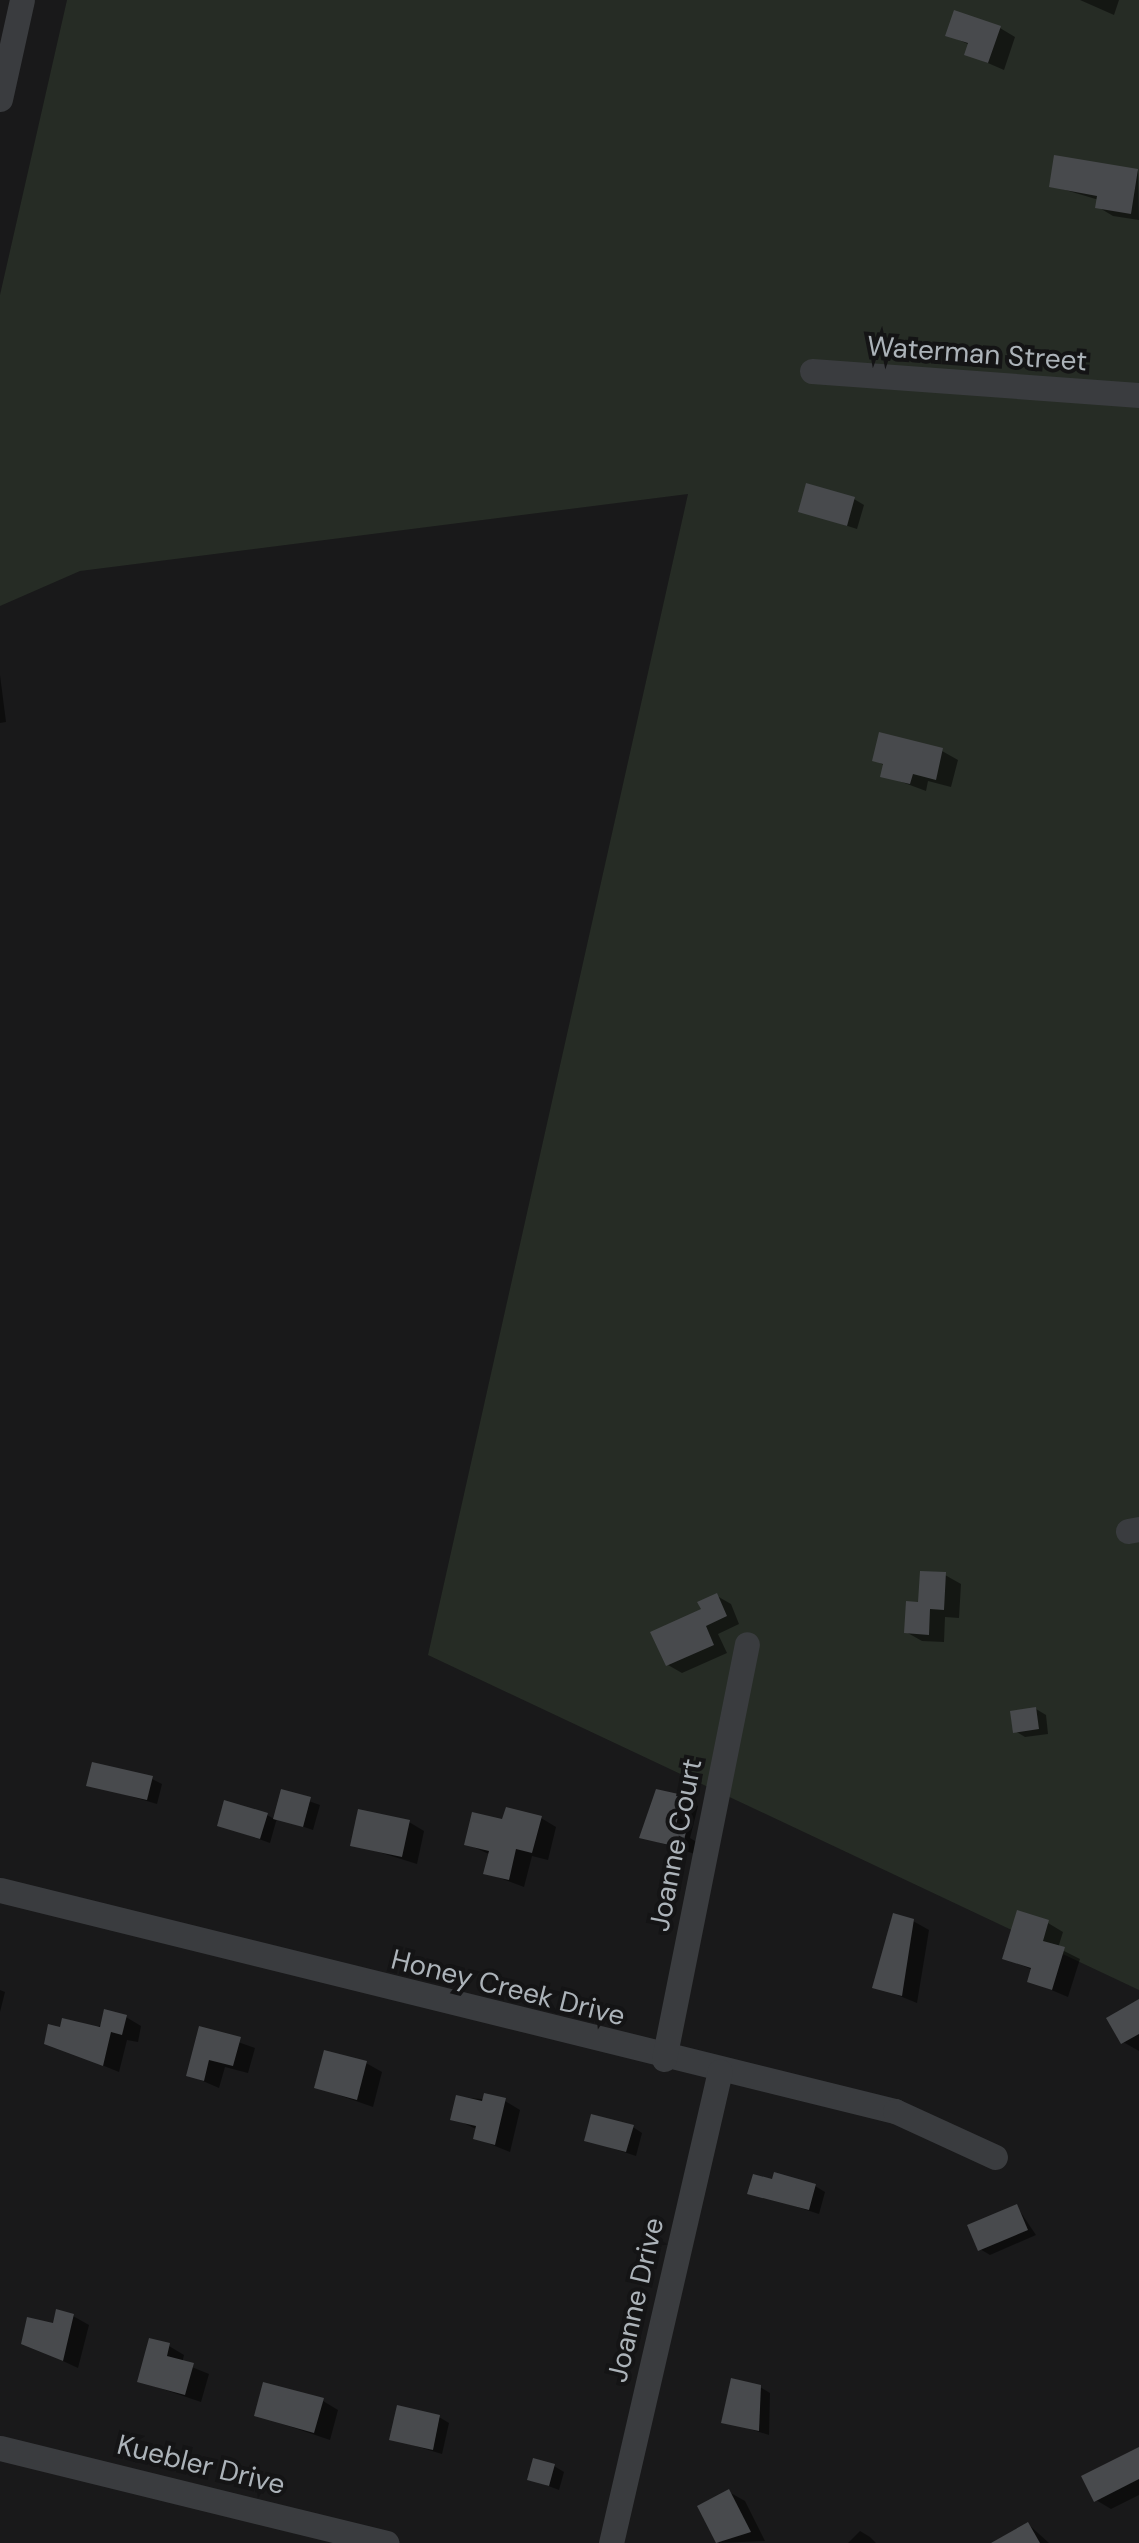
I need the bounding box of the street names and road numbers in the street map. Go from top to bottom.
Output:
street label: Waterman Street [866,330,1088,378]
street label: Joanne Court [643,1756,709,1934]
street label: Honey Creek Drive [388,1943,628,2033]
street label: Joanne Drive [601,2215,671,2385]
street label: Kuebler Drive [114,2428,288,2502]

